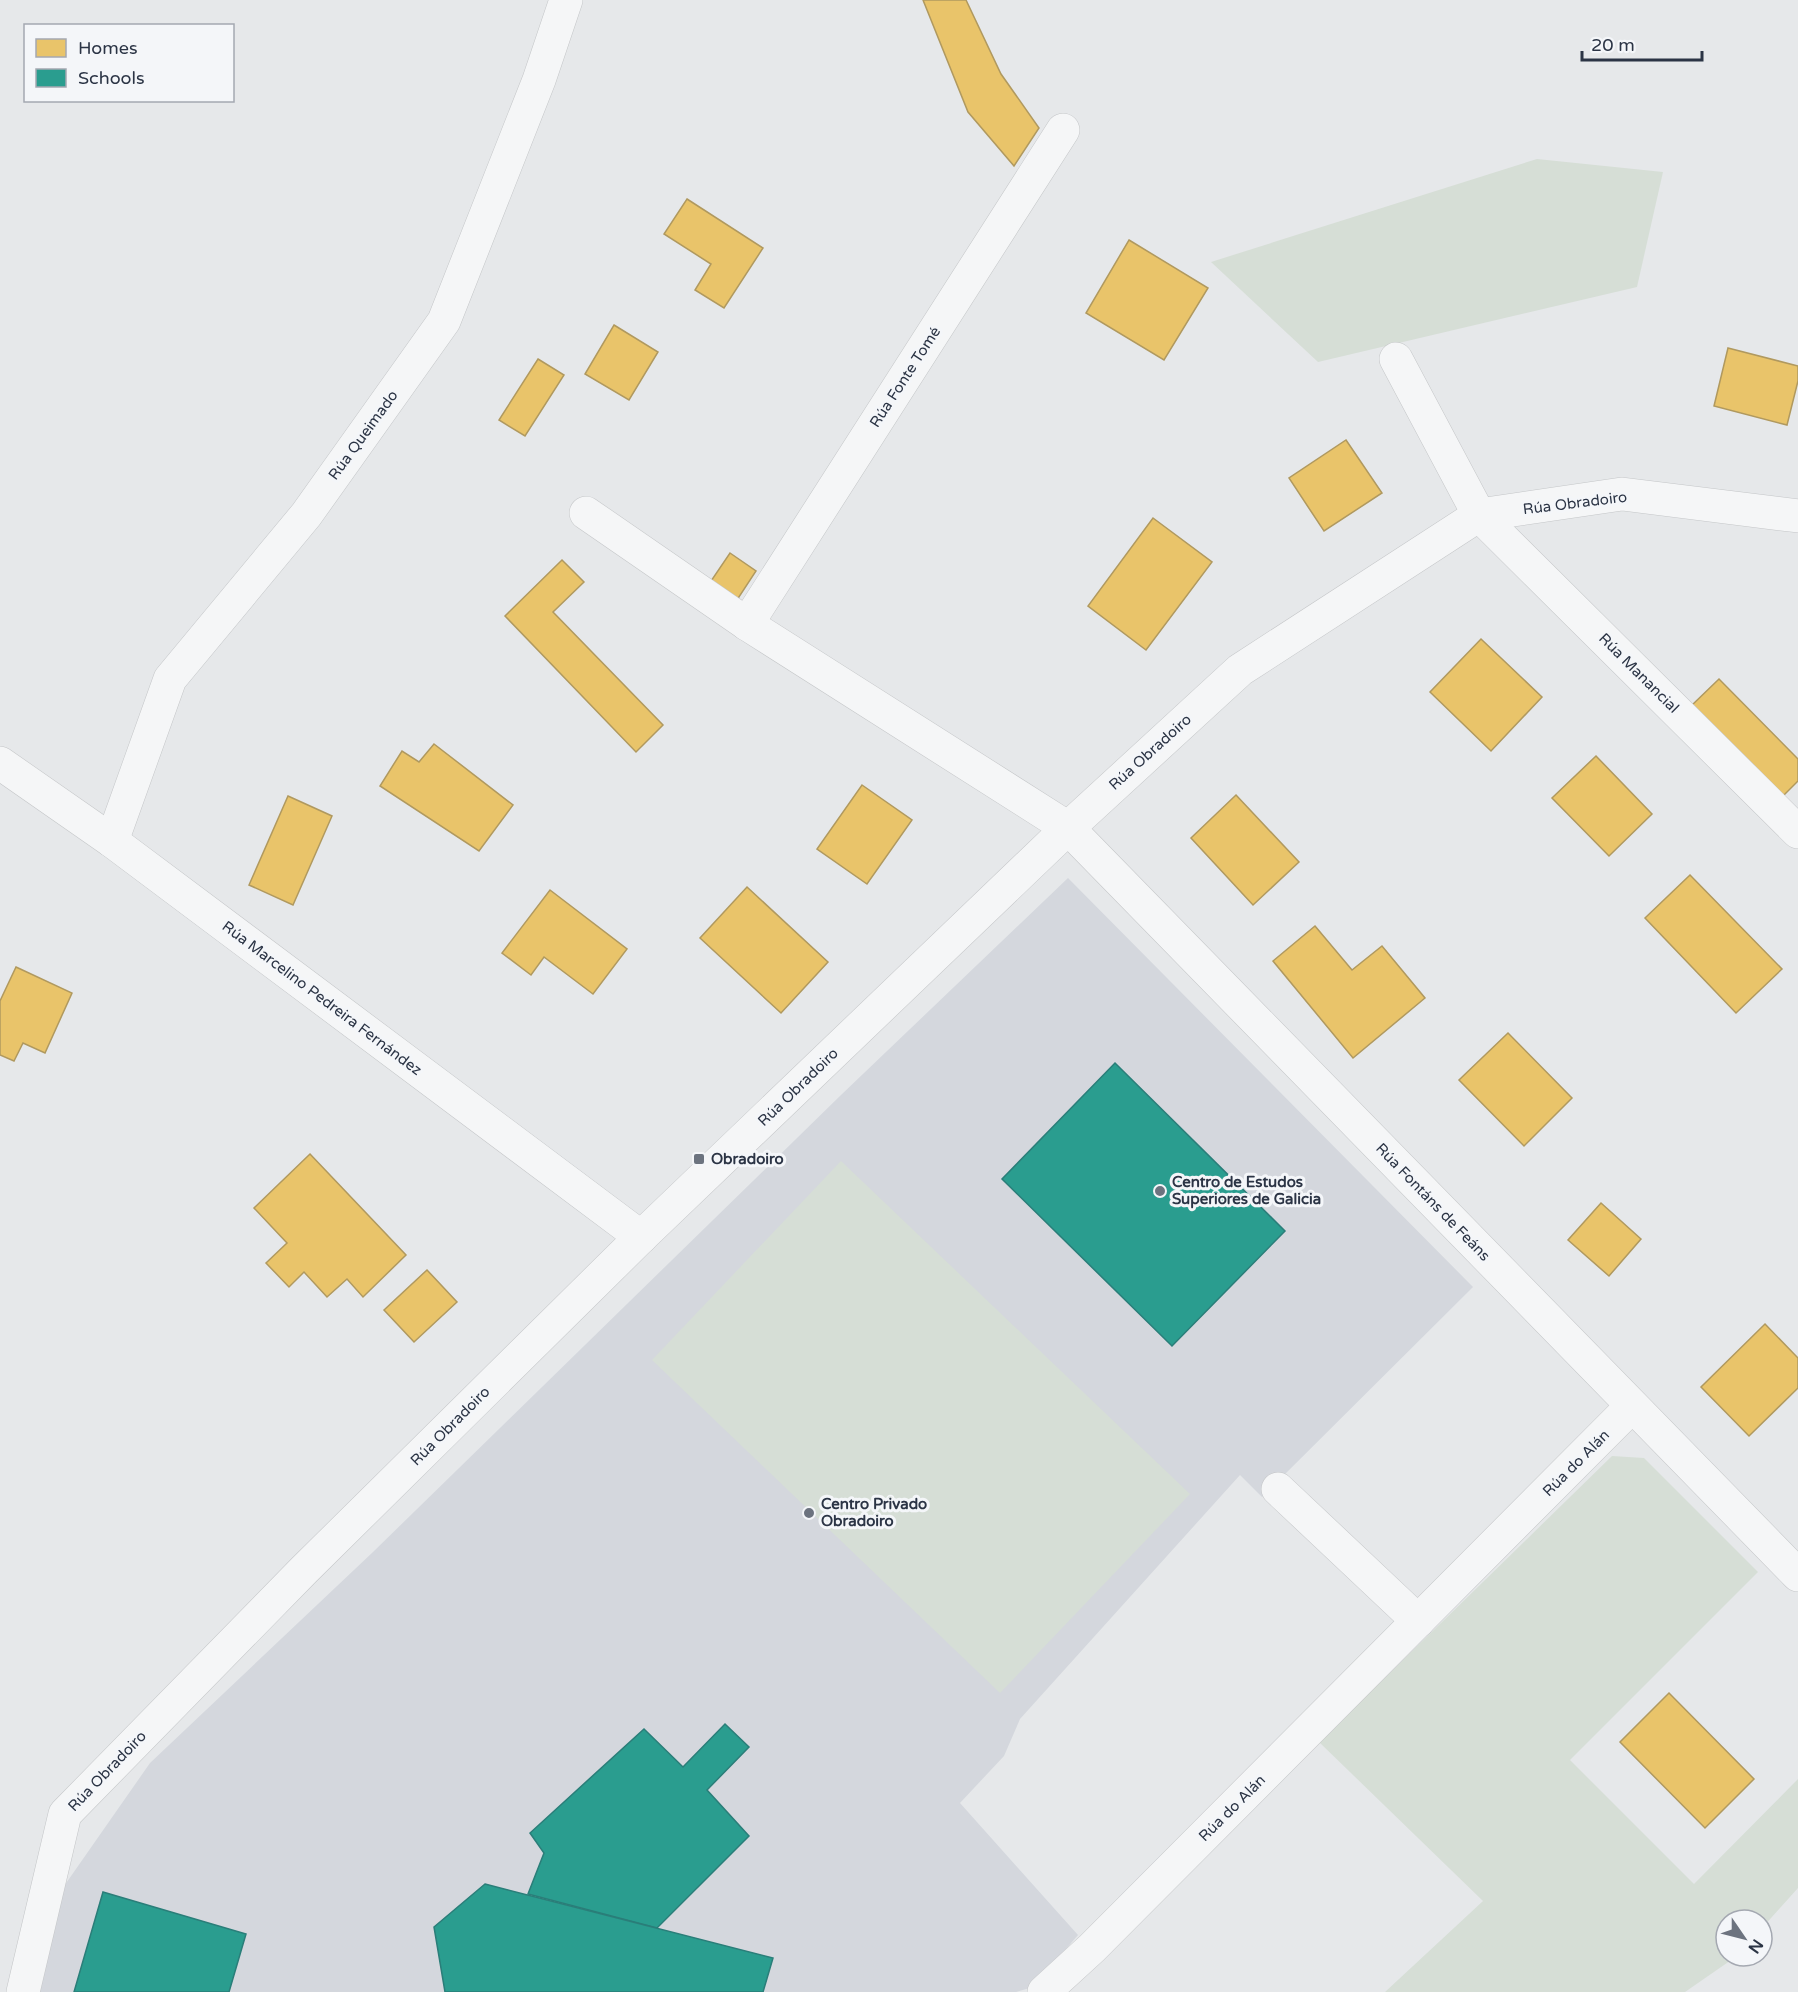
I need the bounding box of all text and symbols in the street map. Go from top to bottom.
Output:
legend [24,24,234,102]
scale bar [1582,24,1702,62]
text: 20 m [1591,34,1635,56]
text: Homes [78,37,138,59]
text: Schools [78,67,145,89]
street label: Rúa Fonte Tomé [866,323,944,431]
street label: Rúa Queimado [324,387,402,483]
street label: Rúa Obradoiro [1522,488,1628,518]
street label: Rúa Manancial [1595,629,1683,717]
street label: Rúa Obradoiro [1105,710,1195,794]
street label: Rúa Marcelino Pedreira Fernández [219,917,425,1079]
street label: Rúa Obradoiro [754,1044,842,1130]
street label: Rúa Fontáns de Feáns [1372,1139,1494,1265]
place label: Obradoiro [711,1150,784,1168]
marker: Obradoiro [692,1152,706,1166]
place label: Centro de Estudos Superiores de Galicia [1172,1173,1321,1209]
marker: Centro de Estudos Superiores de Galicia [1153,1184,1167,1198]
street label: Rúa Obradoiro [407,1383,493,1469]
street label: Rúa do Alán [1539,1426,1613,1500]
place label: Centro Privado Obradoiro [821,1495,927,1530]
marker: Centro Privado Obradoiro [802,1506,816,1520]
street label: Rúa Obradoiro [64,1727,150,1815]
street label: Rúa do Alán [1195,1771,1269,1845]
north arrow [1714,1908,1774,1968]
text: N [1744,1935,1767,1957]

